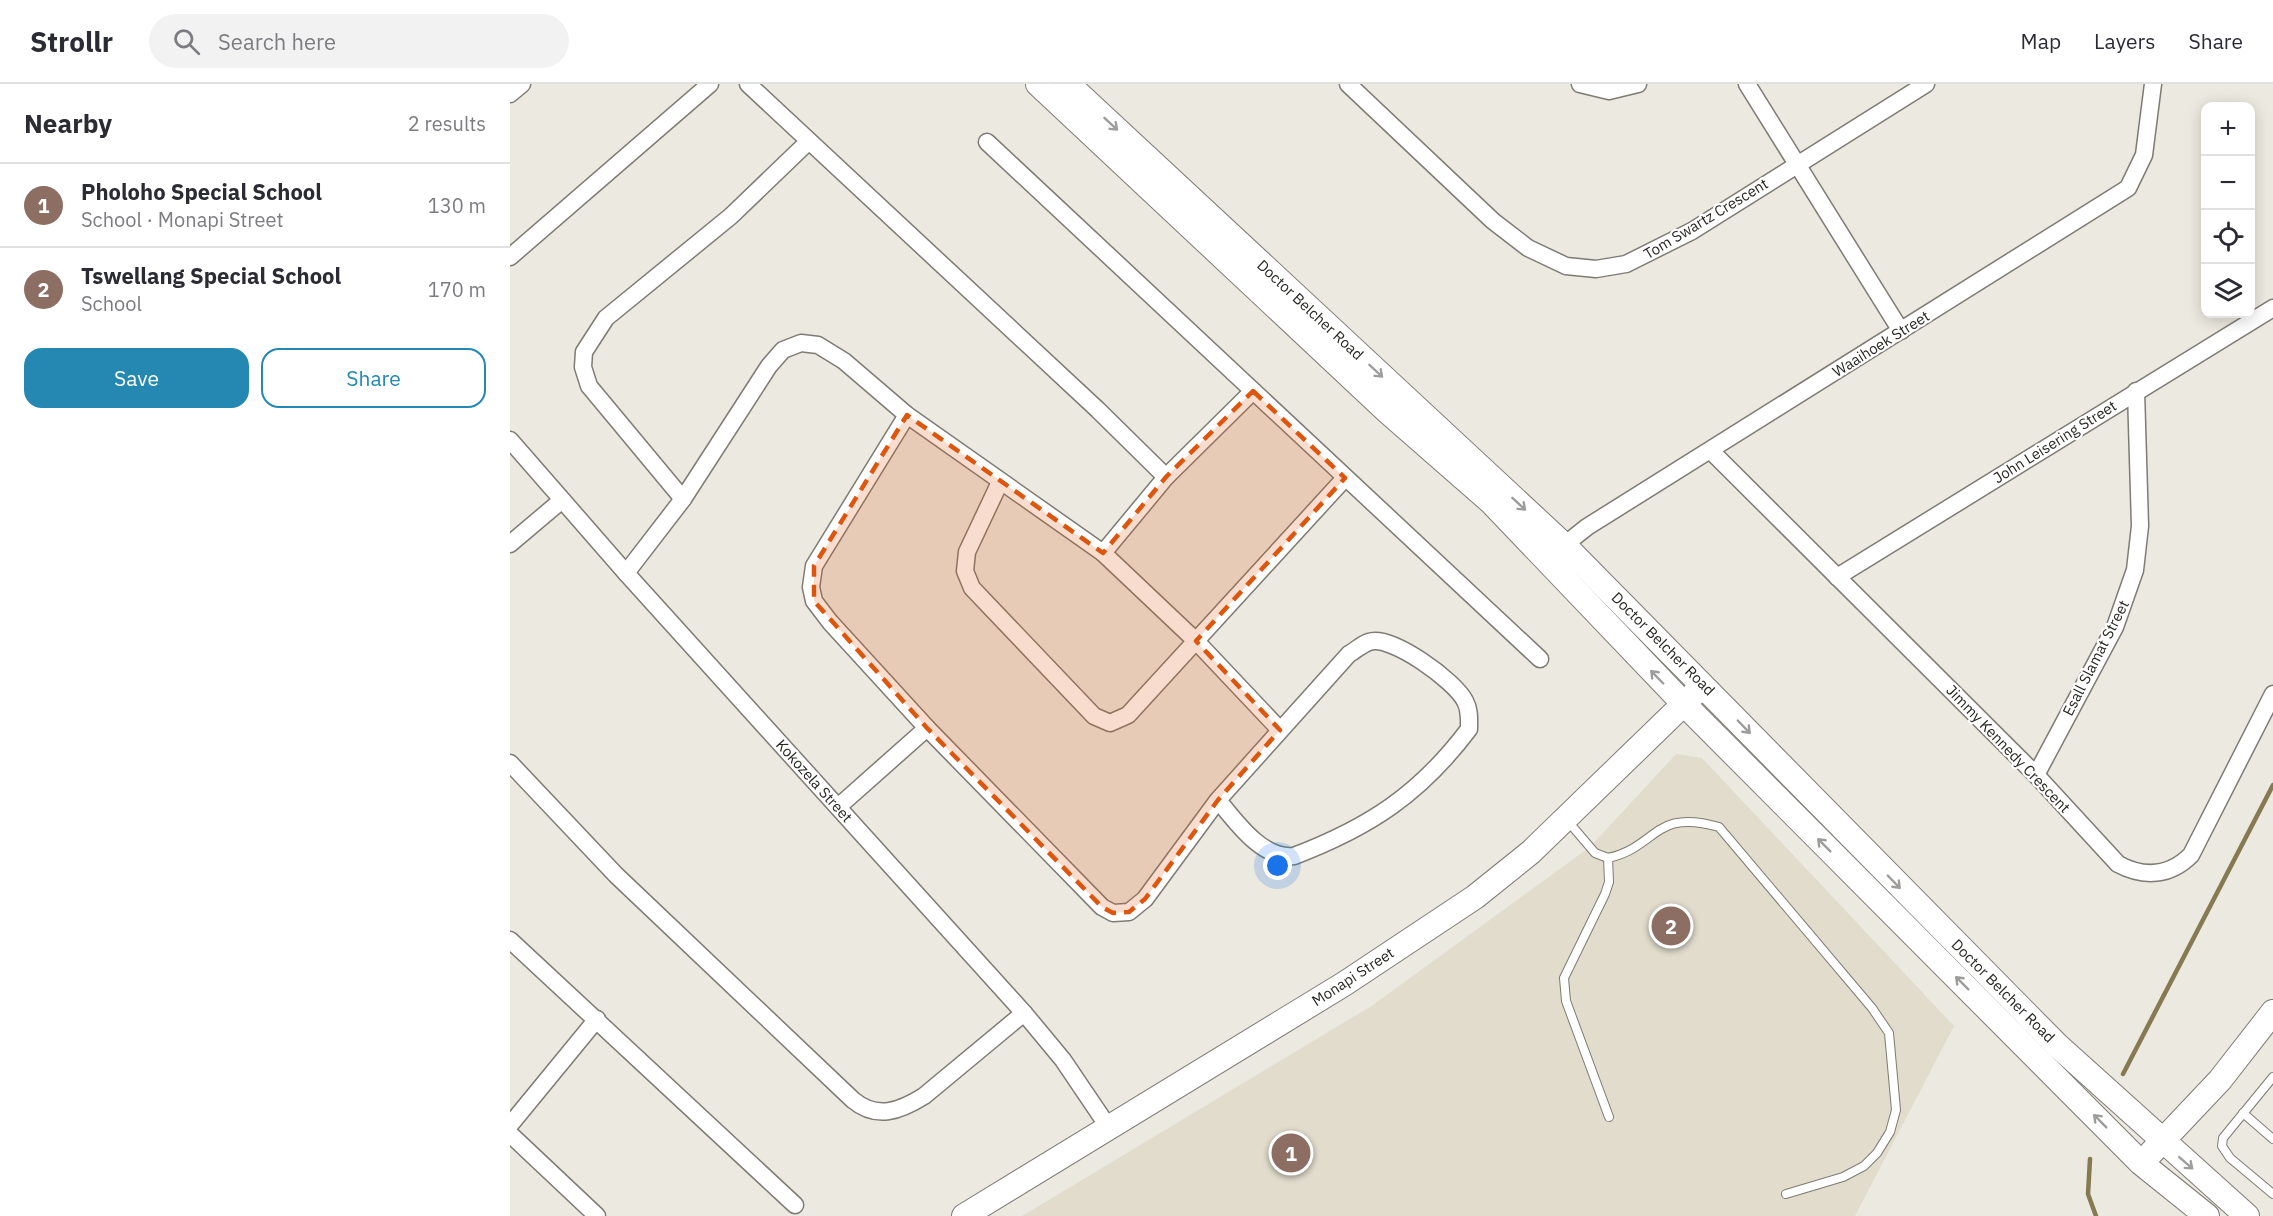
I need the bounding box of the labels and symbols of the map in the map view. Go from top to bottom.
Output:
one-way arrow [1103,117,1118,131]
street label: Tom Swartz Crescent [1640,174,1771,263]
street label: Doctor Belcher Road [1253,255,1368,364]
street label: Waaihoek Street [1829,306,1933,381]
one-way arrow [1369,364,1384,379]
street label: John Leisering Street [1990,396,2120,487]
one-way arrow [1512,497,1527,511]
street label: Doctor Belcher Road [1608,588,1719,699]
street label: Esall Slamat Street [2058,597,2133,719]
one-way arrow [1650,669,1665,684]
street label: Jimmy Kennedy Crescent [1942,681,2074,817]
one-way arrow [1737,719,1751,734]
street label: Kokozela Street [772,735,857,826]
one-way arrow [1817,838,1832,853]
your location [1263,851,1292,880]
one-way arrow [1887,874,1902,889]
pin: 2 [1652,904,1690,948]
street label: Doctor Belcher Road [1948,935,2059,1046]
street label: Monapi Street [1308,943,1397,1010]
one-way arrow [1954,976,1969,991]
one-way arrow [2092,1114,2107,1129]
pin: 1 [1272,1130,1310,1176]
one-way arrow [2178,1156,2194,1169]

